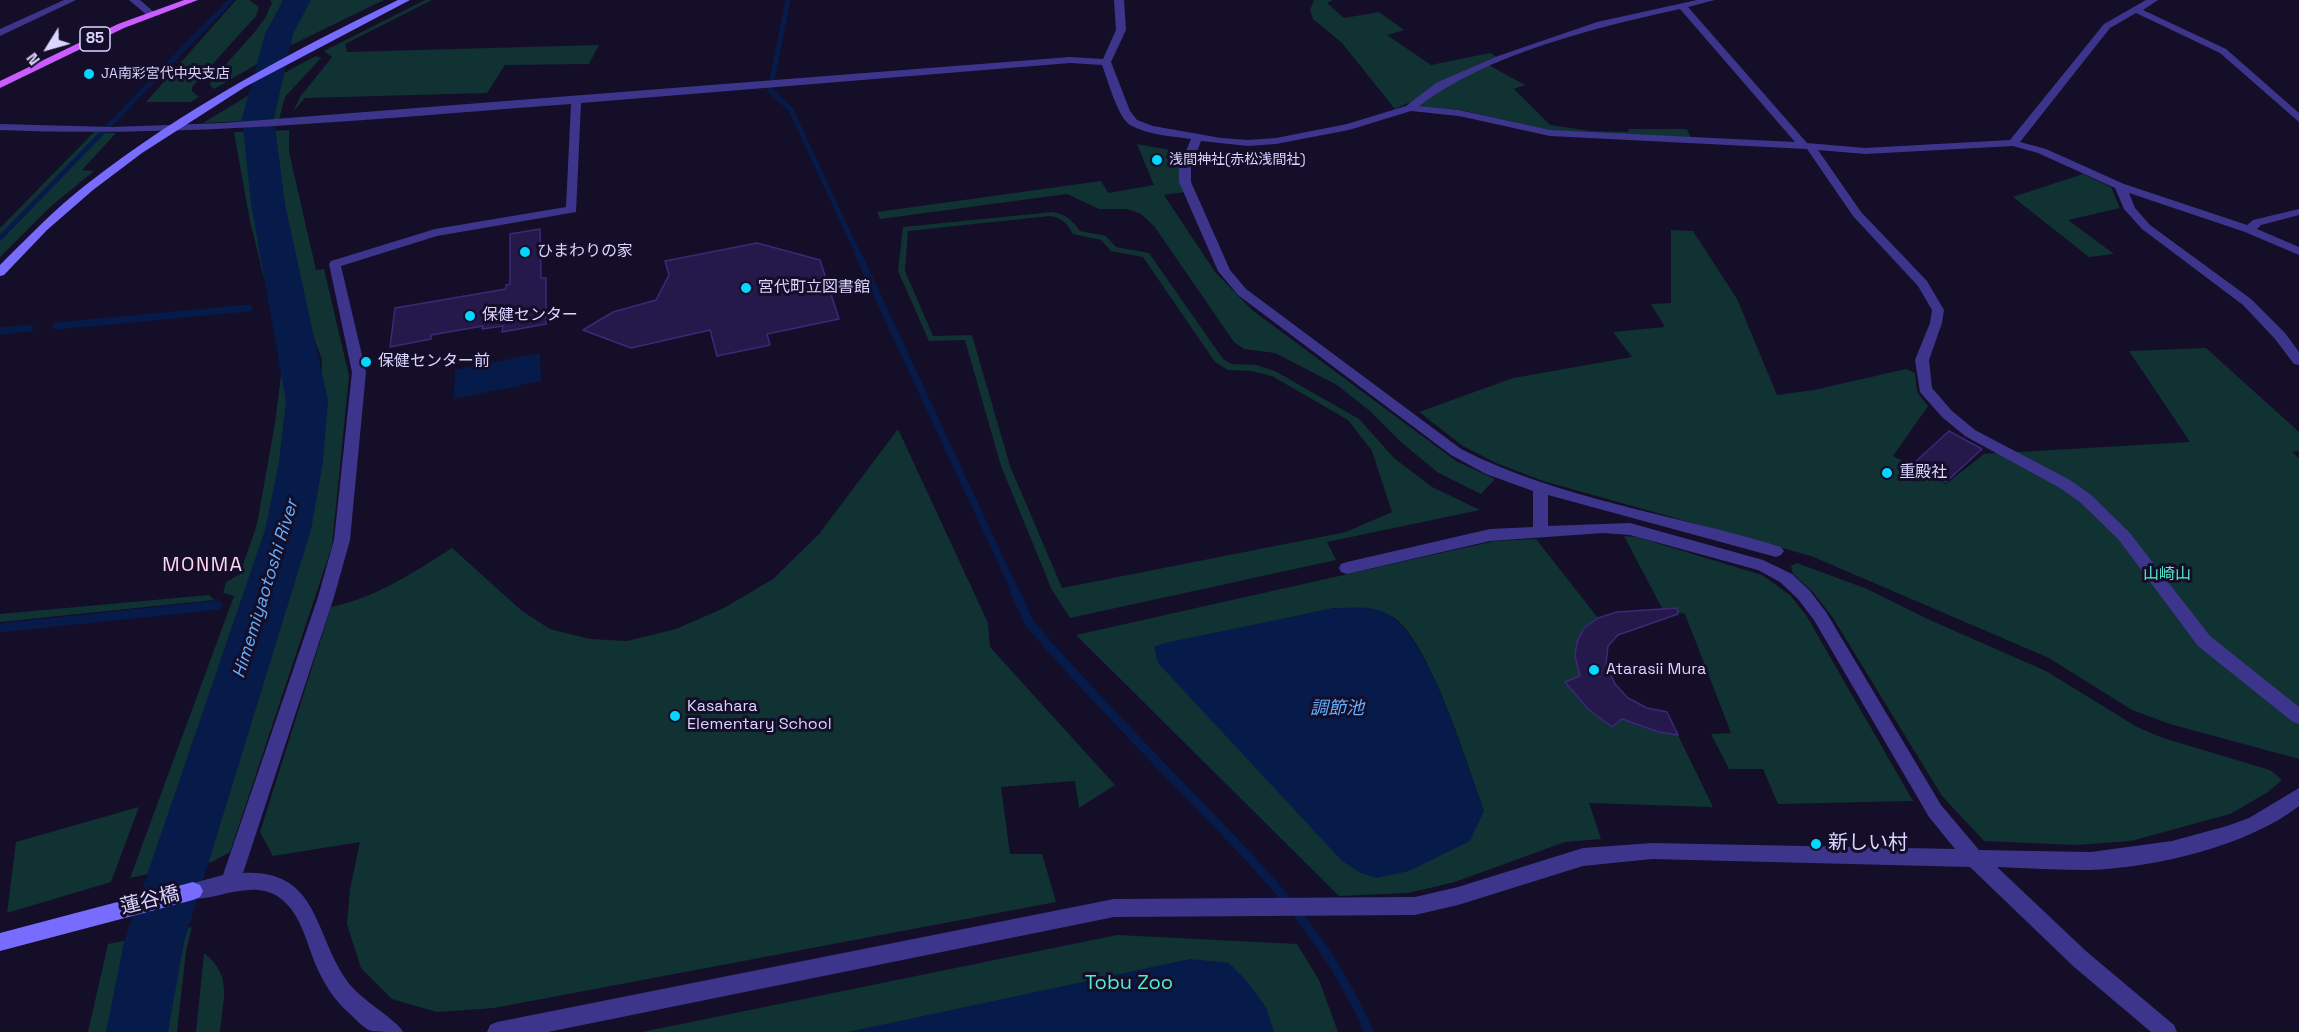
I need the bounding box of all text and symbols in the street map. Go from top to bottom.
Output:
north arrow [18,18,78,78]
road number: 85 [80,27,110,51]
text: N [22,49,45,70]
place label: JA南彩宮代中央支店 [101,66,230,82]
marker: JA南彩宮代中央支店 [82,67,96,81]
place label: 浅間神社(赤松浅間社) [1169,152,1306,168]
marker: 浅間神社(赤松浅間社) [1150,153,1164,167]
place label: ひまわりの家 [537,242,633,262]
marker: ひまわりの家 [518,245,532,259]
place label: 宮代町立図書館 [758,278,870,298]
marker: 宮代町立図書館 [739,281,753,295]
place label: 保健センター [482,306,578,326]
marker: 保健センター [463,309,477,323]
place label: 保健センター前 [378,352,490,372]
marker: 保健センター前 [359,355,373,369]
place label: 重殿社 [1899,463,1947,483]
marker: 重殿社 [1880,466,1894,480]
water label: Himemiyaotoshi River [229,497,303,681]
district label: MONMA [162,554,244,578]
park label: 山崎山 [2143,565,2191,585]
place label: Atarasii Mura [1606,660,1706,680]
marker: Atarasii Mura [1587,663,1601,677]
place label: Kasahara Elementary School [687,697,832,735]
water label: 調節池 [1310,698,1364,720]
marker: Kasahara Elementary School [668,709,682,723]
place label: 新しい村 [1828,832,1908,856]
marker: 新しい村 [1809,837,1823,851]
street label: 蓮谷橋 [118,882,182,920]
park label: Tobu Zoo [1085,972,1173,996]

